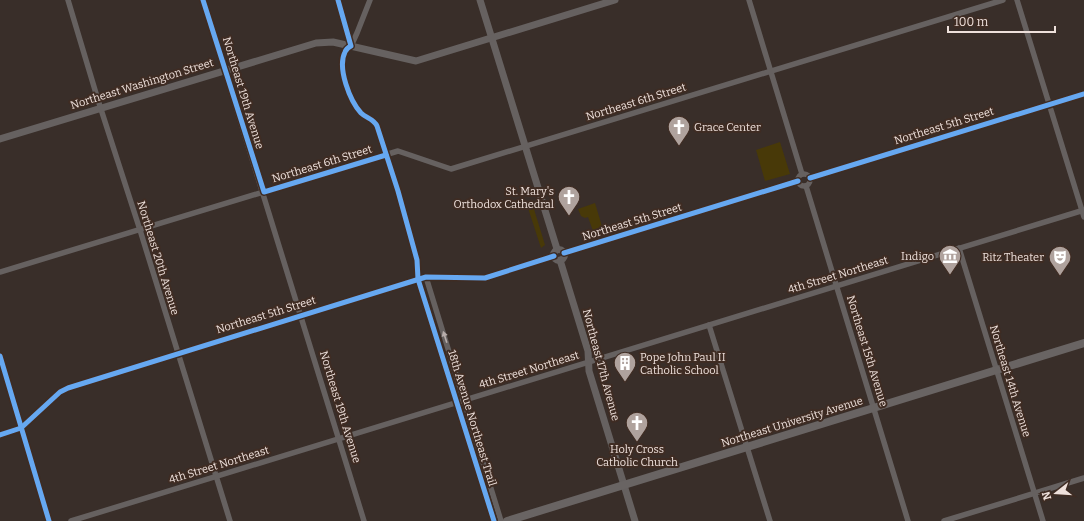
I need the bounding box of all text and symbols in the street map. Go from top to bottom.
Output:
scale bar [948,8,1055,34]
text: 100 m [954,15,989,29]
street label: Northeast 19th Avenue [220,35,266,151]
street label: Northeast Washington Street [69,56,215,112]
street label: Northeast 6th Street [584,81,688,123]
street label: Northeast 5th Street [892,105,996,147]
church icon: Grace Center [666,114,692,147]
place label: Grace Center [694,121,761,134]
street label: Northeast 6th Street [270,143,374,185]
church icon: St. Mary's Orthodox Cathedral [556,184,582,217]
place label: St. Mary's Orthodox Cathedral [453,185,554,211]
street label: Northeast 20th Avenue [134,199,182,317]
street label: Northeast 5th Street [580,201,684,243]
museum icon: Indigo [937,243,963,276]
theatre icon: Ritz Theater [1047,244,1073,277]
place label: Indigo [901,250,934,263]
place label: Ritz Theater [982,251,1044,264]
street label: 4th Street Northeast [786,254,890,296]
street label: Northeast 5th Street [214,294,318,336]
street label: Northeast 15th Avenue [844,294,890,408]
street label: Northeast 17th Avenue [580,308,622,422]
street label: Northeast 14th Avenue [987,323,1033,439]
one-way arrow [442,330,448,342]
street label: 18th Avenue Northeast Trail [445,348,499,488]
street label: Northeast 19th Avenue [317,349,363,465]
street label: 4th Street Northeast [477,349,581,391]
building icon: Pope John Paul II Catholic School [612,350,638,383]
place label: Pope John Paul II Catholic School [640,351,726,377]
street label: Northeast University Avenue [720,394,864,450]
church icon: Holy Cross Catholic Church [624,410,650,443]
place label: Holy Cross Catholic Church [596,443,678,469]
street label: 4th Street Northeast [167,444,271,486]
north arrow [1036,473,1076,513]
text: N [1039,489,1054,502]

